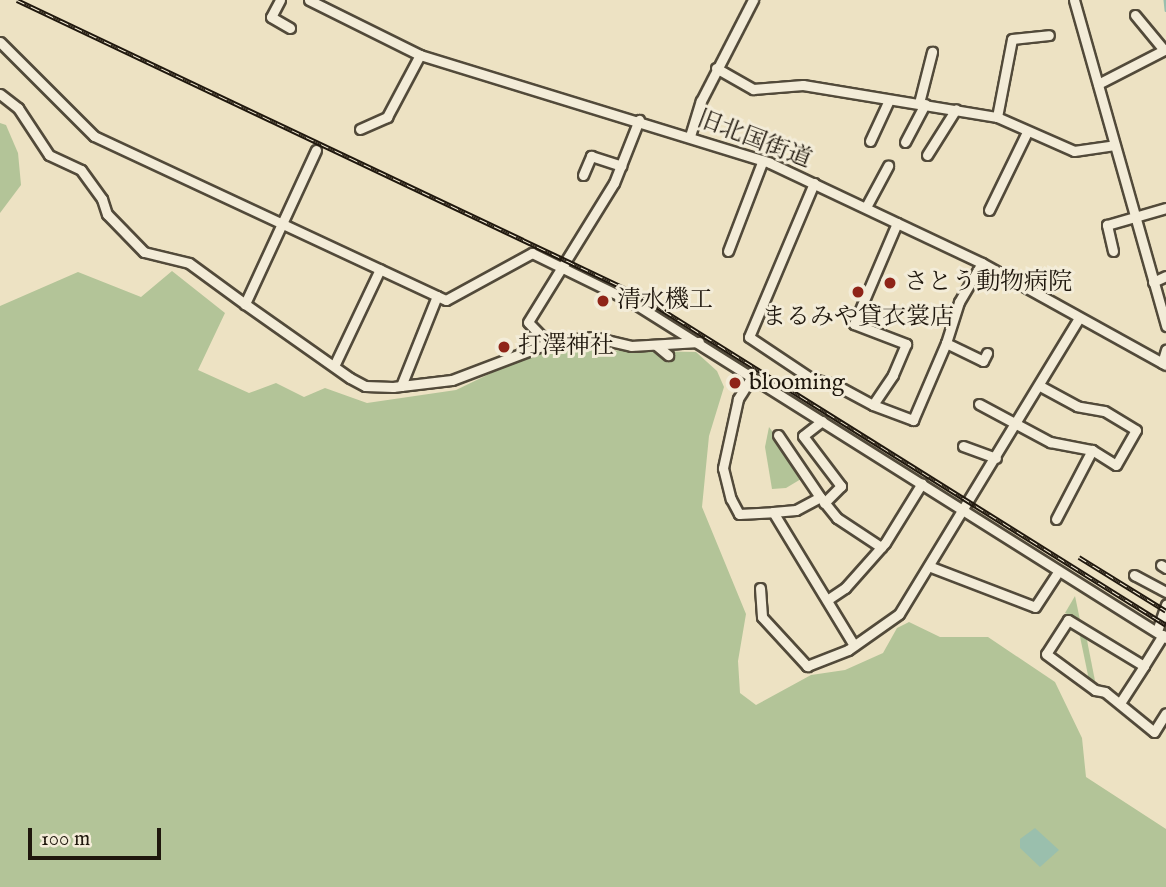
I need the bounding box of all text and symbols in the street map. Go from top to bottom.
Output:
street label: 旧北国街道 [693,105,815,175]
place label: さとう動物病院 [904,269,1072,297]
marker: さとう動物病院 [882,275,898,291]
marker: まるみや貸衣裳店 [850,284,866,300]
place label: 清水機工 [617,287,713,315]
marker: 清水機工 [595,293,611,309]
place label: まるみや貸衣裳店 [762,304,954,332]
place label: 打澤神社 [518,333,614,361]
marker: 打澤神社 [496,339,512,355]
place label: blooming [749,369,845,397]
marker: blooming [727,375,743,391]
scale bar [32,814,164,858]
text: 100 m [41,826,90,853]

